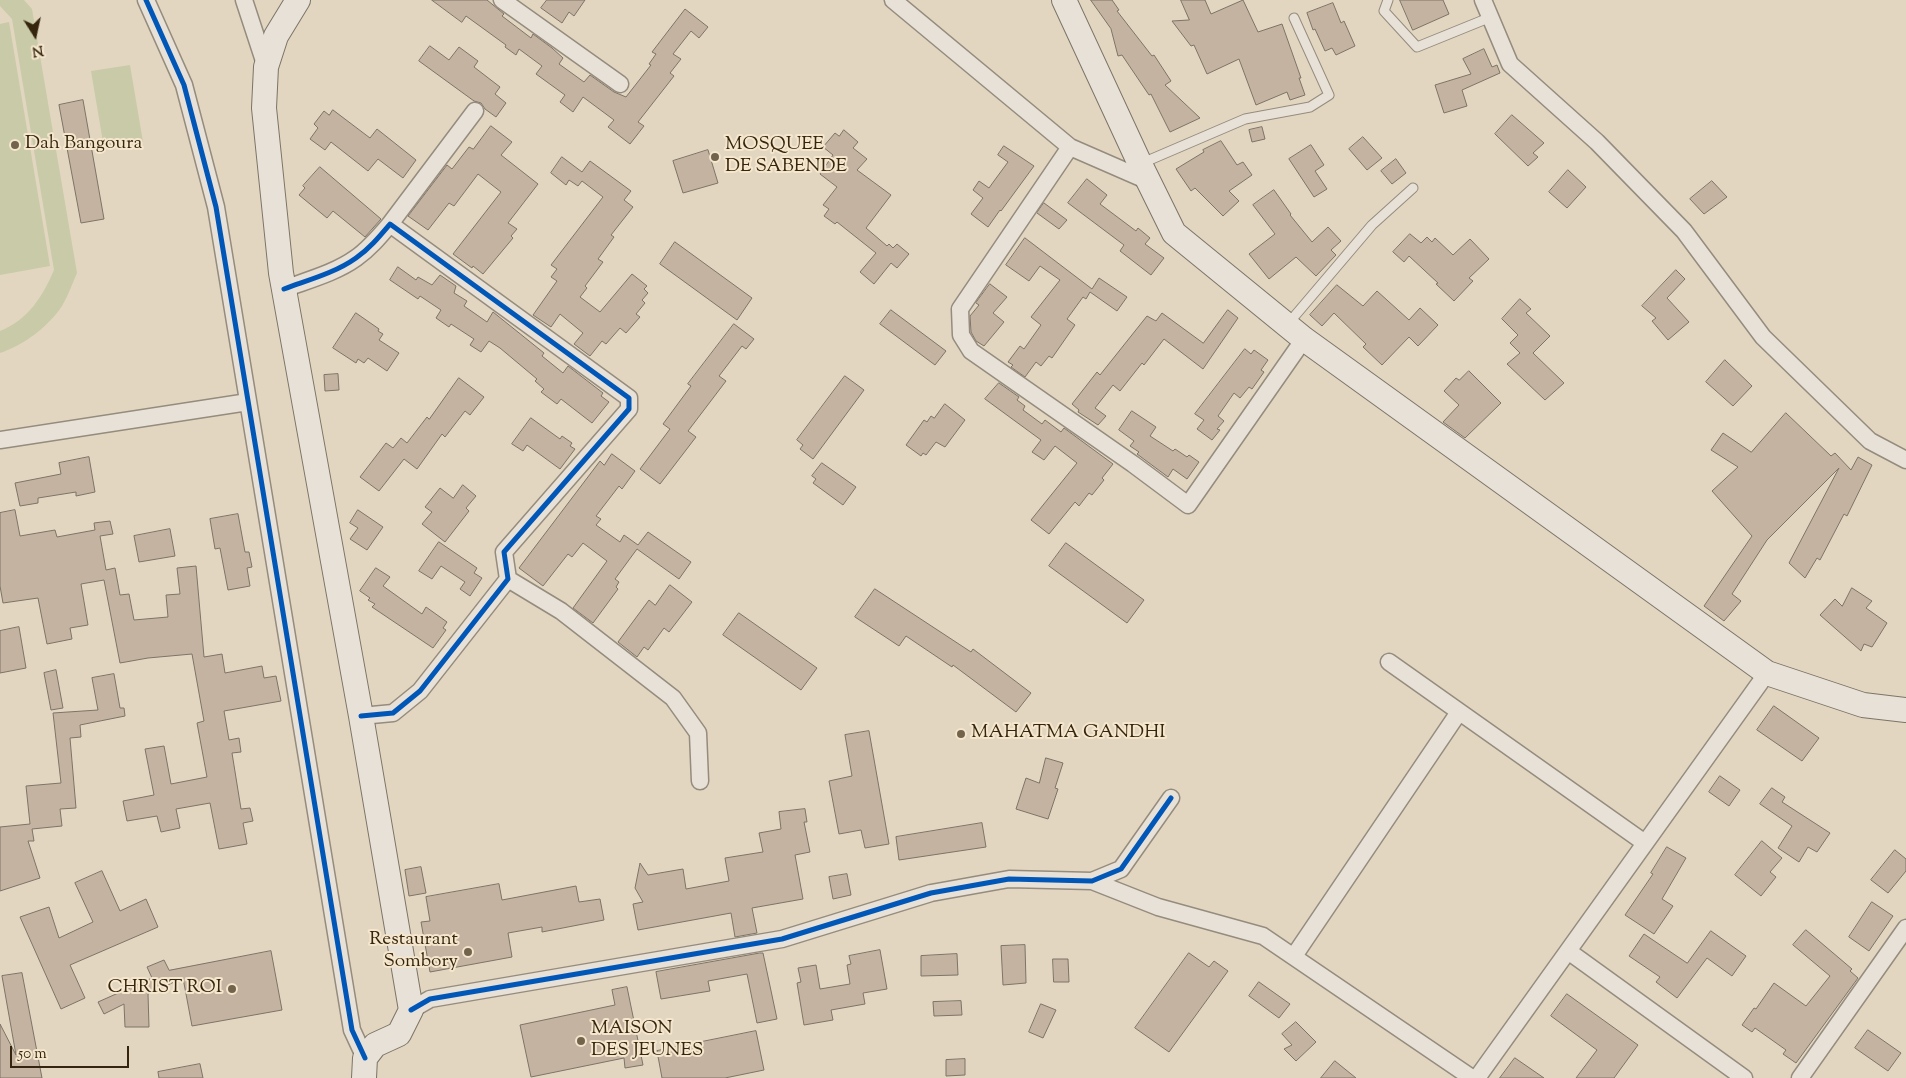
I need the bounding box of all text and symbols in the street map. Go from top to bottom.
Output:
north arrow [10,10,60,60]
text: N [30,39,45,61]
place label: Dah Bangoura [25,134,142,156]
place label: MOSQUEE DE SABENDE [725,135,847,179]
marker: Dah Bangoura [9,139,21,151]
marker: MOSQUEE DE SABENDE [709,151,721,163]
place label: MAHATMA GANDHI [971,723,1165,745]
marker: MAHATMA GANDHI [955,728,967,740]
place label: Restaurant Sombory [369,930,458,974]
marker: Restaurant Sombory [462,946,474,958]
place label: CHRIST ROI [108,978,222,1000]
marker: CHRIST ROI [226,983,238,995]
place label: MAISON DES JEUNES [591,1019,703,1063]
marker: MAISON DES JEUNES [575,1035,587,1047]
scale bar [12,1036,131,1068]
text: 50 m [18,1044,47,1065]

